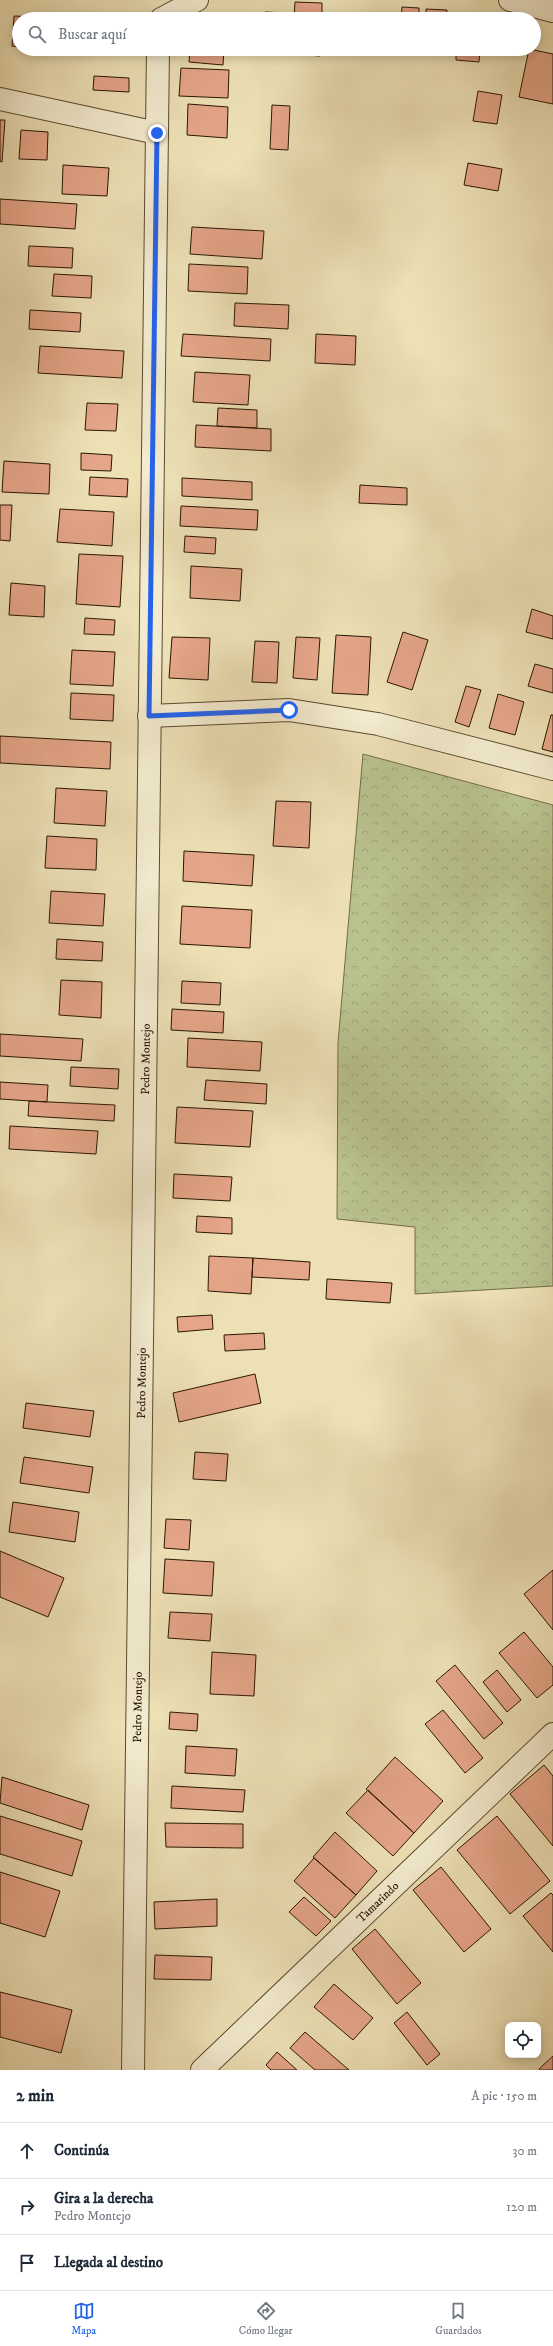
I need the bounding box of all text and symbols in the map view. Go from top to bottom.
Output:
search box [12,12,541,56]
icon: search [26,23,48,45]
text: Buscar aquí [58,25,126,44]
route end [148,124,166,142]
route start [280,701,298,719]
street label: Pedro Montejo [138,1023,153,1095]
street label: Pedro Montejo [134,1347,149,1419]
street label: Pedro Montejo [130,1671,145,1743]
street label: Tamarindo [353,1878,402,1926]
map controls [505,2022,541,2058]
button: locate [505,2022,541,2058]
text: 2 min [16,2085,54,2107]
text: A pie · 150 m [471,2088,537,2104]
icon: ahead [16,2140,38,2162]
text: Continúa [54,2141,109,2160]
text: 30 m [513,2143,537,2159]
text: Gira a la derecha [54,2189,153,2208]
icon: right [16,2196,38,2218]
text: 120 m [506,2199,537,2215]
text: Pedro Montejo [54,2208,131,2224]
icon: arrive [16,2252,38,2274]
text: Llegada al destino [54,2253,163,2272]
tab: Mapa [71,2300,96,2338]
tab: Cómo llegar [239,2300,293,2338]
tab: Guardados [435,2300,482,2338]

